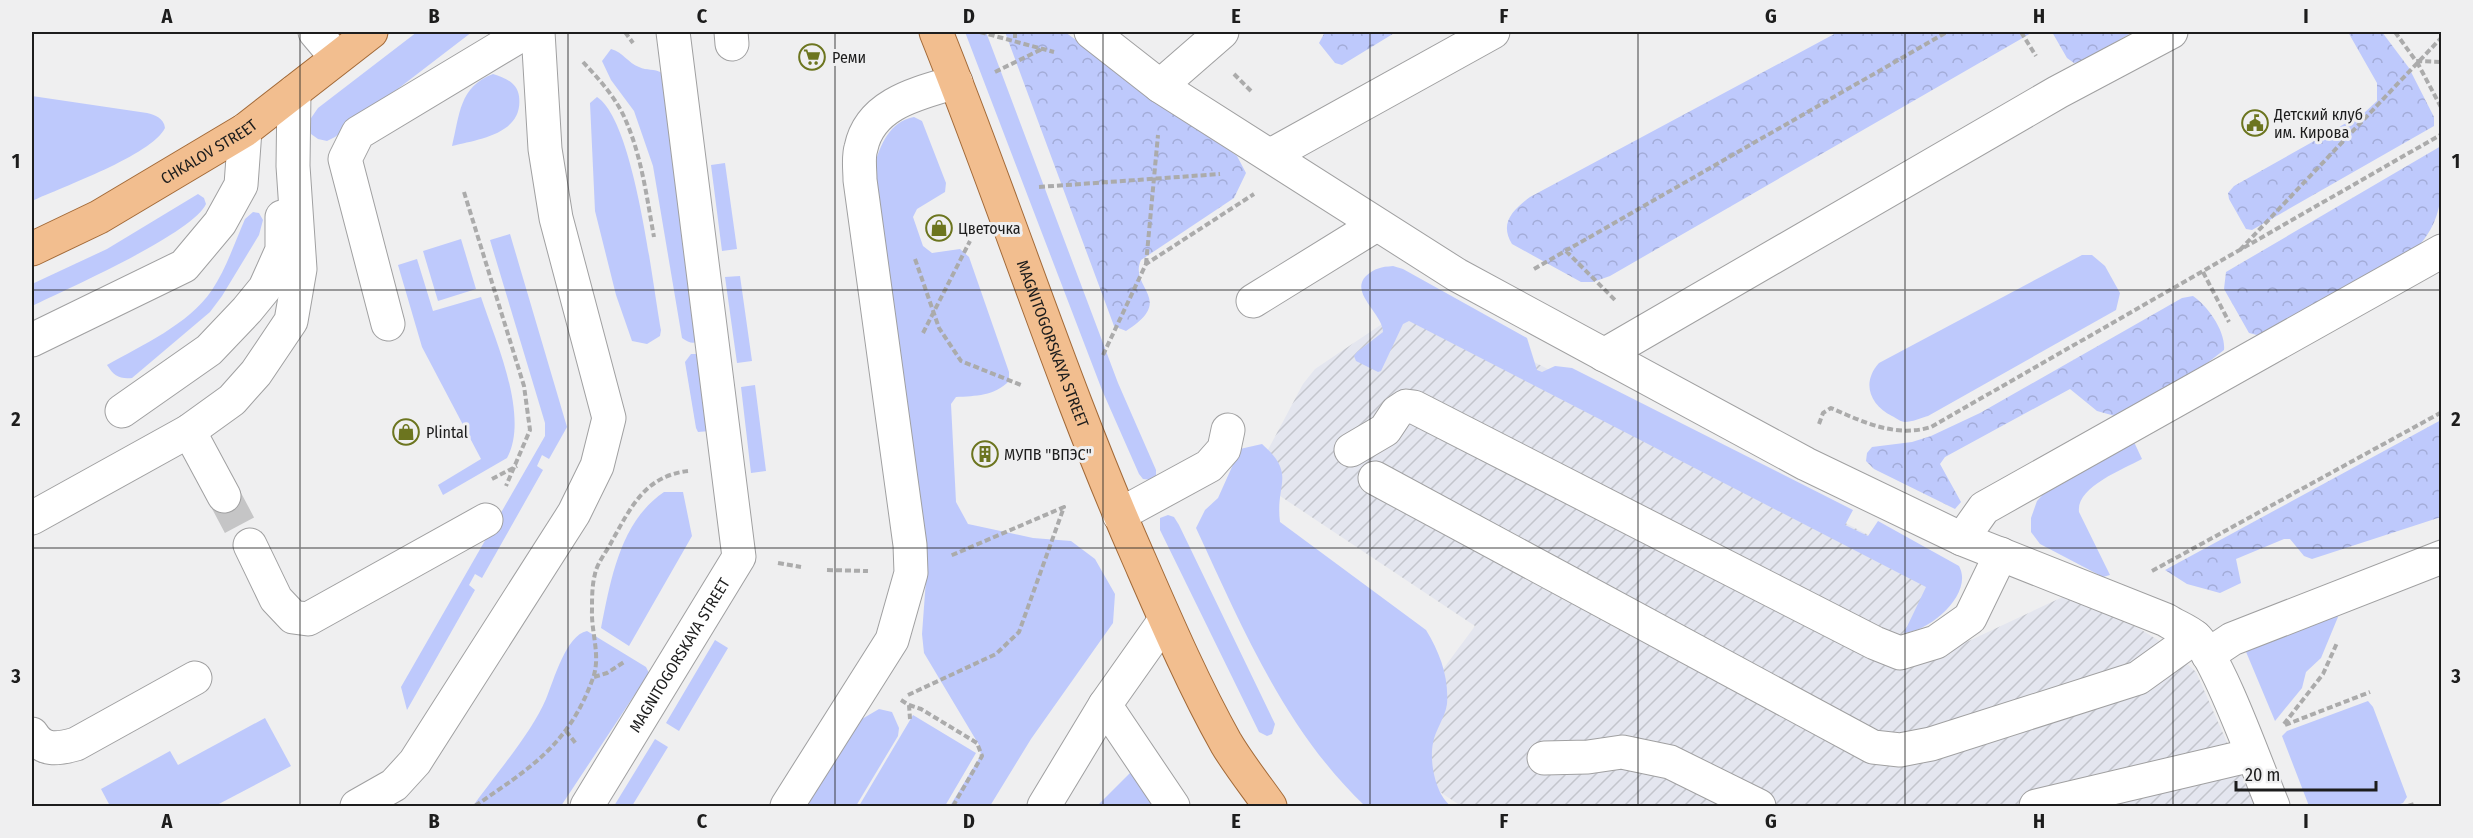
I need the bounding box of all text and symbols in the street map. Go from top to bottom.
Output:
text: A [161,4,174,28]
text: B [428,4,440,28]
text: C [697,4,708,28]
text: D [963,4,975,28]
text: E [1231,4,1241,28]
text: F [1500,4,1509,28]
text: G [1765,4,1777,28]
text: H [2033,4,2045,28]
text: I [2303,4,2309,28]
supermarket icon: Реми [797,42,827,72]
place label: Реми [832,48,866,67]
place label: Детский клуб им. Кирова [2273,105,2363,142]
public building icon: Детский клуб им. Кирова [2240,108,2270,138]
street label: CHKALOV STREET [157,115,261,188]
text: 1 [12,149,20,173]
text: 1 [2452,149,2460,173]
shop icon: Цветочка [924,213,954,243]
place label: Цветочка [958,219,1021,238]
street label: MAGNITOGORSKAYA STREET [1013,257,1093,431]
text: 2 [10,407,21,431]
text: 2 [2450,407,2461,431]
shop icon: Plintal [391,417,421,447]
place label: Plintal [426,423,468,442]
building icon: МУПВ "ВПЭС" [970,439,1000,469]
place label: МУПВ "ВПЭС" [1004,445,1092,464]
street label: MAGNITOGORSKAYA STREET [625,574,734,735]
text: 3 [10,664,21,688]
text: 3 [2450,664,2461,688]
scale bar [2236,754,2376,792]
text: 20 m [2245,764,2280,786]
text: A [161,809,174,833]
text: B [428,809,440,833]
text: C [697,809,708,833]
text: D [963,809,975,833]
text: E [1231,809,1241,833]
text: F [1500,809,1509,833]
text: G [1765,809,1777,833]
text: H [2033,809,2045,833]
text: I [2303,809,2309,833]

